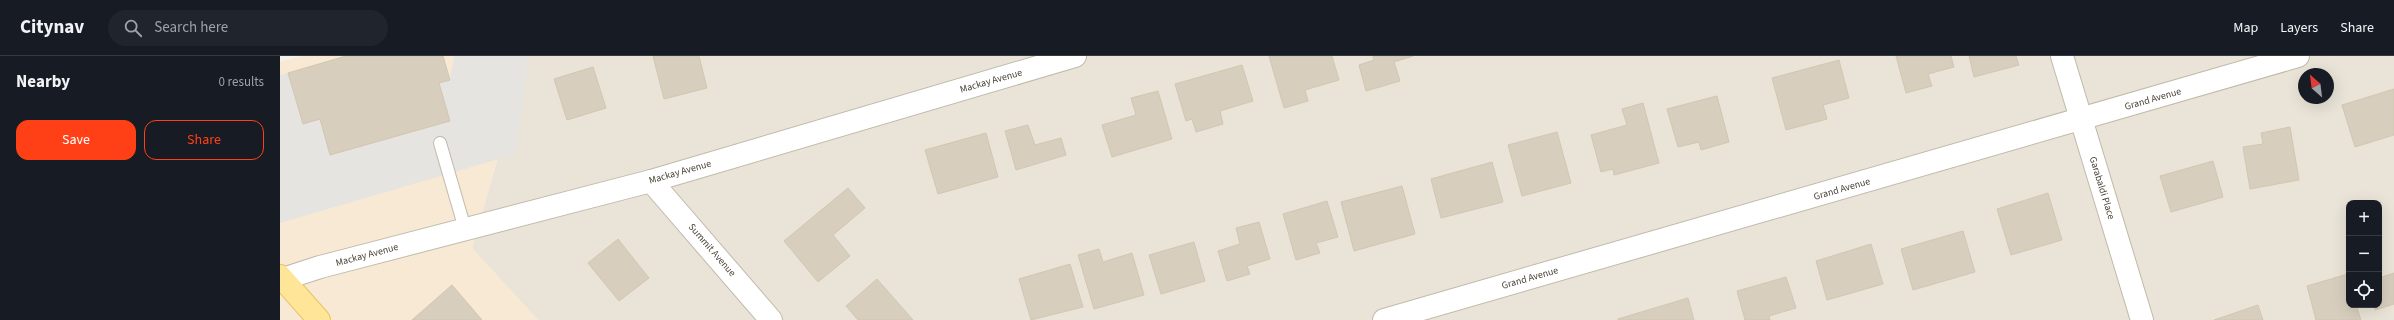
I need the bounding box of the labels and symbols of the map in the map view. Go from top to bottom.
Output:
street label: Mackay Avenue [958,65,1024,97]
north arrow [2298,68,2334,104]
street label: Grand Avenue [2123,84,2183,114]
street label: Garabaldi Place [2086,155,2118,221]
street label: Mackay Avenue [647,156,713,188]
street label: Grand Avenue [1812,174,1872,204]
street label: Summit Avenue [685,220,739,280]
street label: Mackay Avenue [334,240,400,270]
street label: Grand Avenue [1500,263,1560,293]

